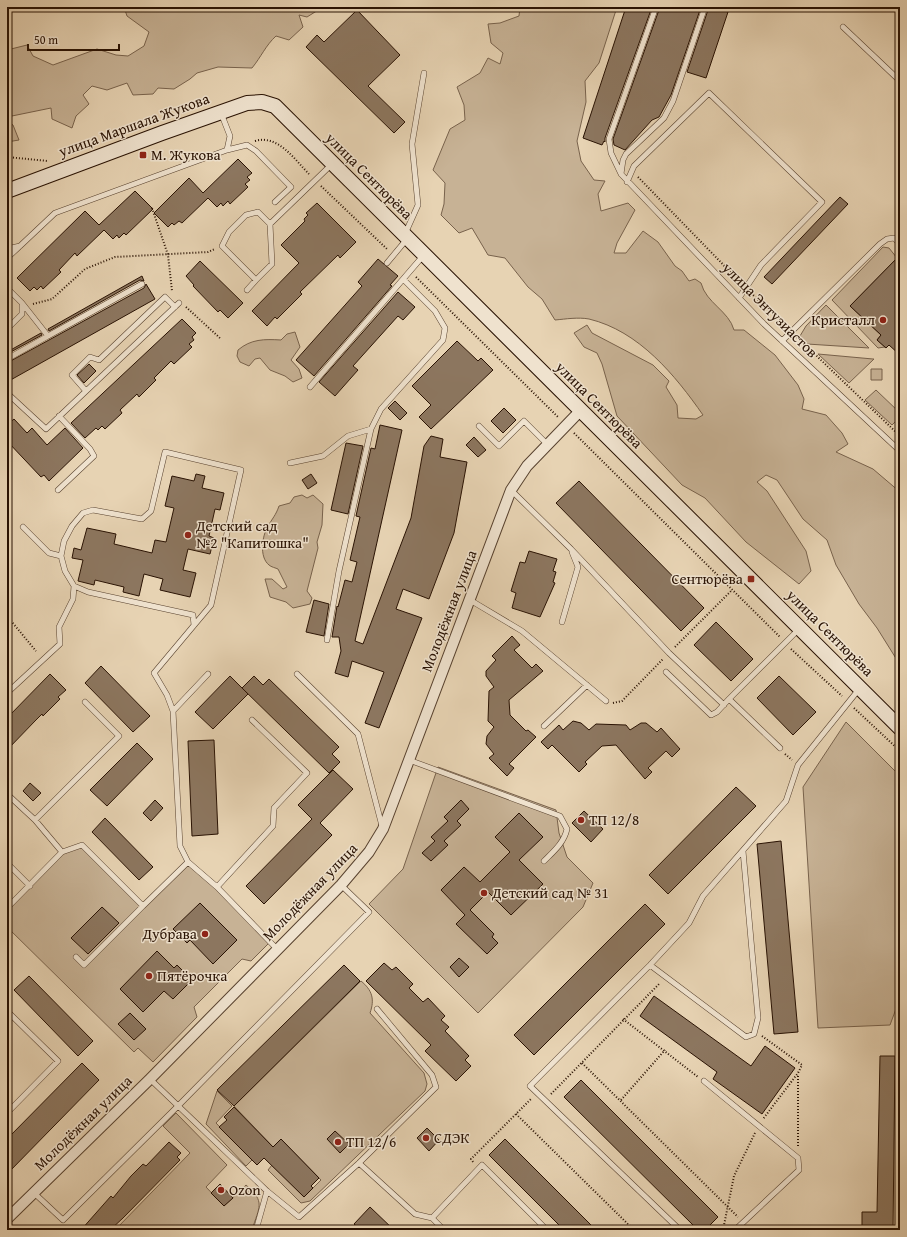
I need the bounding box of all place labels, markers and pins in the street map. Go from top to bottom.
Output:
place label: М. Жукова [151,144,221,165]
marker: М. Жукова [138,150,148,160]
place label: Кристалл [811,309,875,330]
marker: Кристалл [878,315,888,325]
place label: Детский сад №2 "Капитошка" [195,515,309,553]
marker: Детский сад №2 "Капитошка" [183,530,193,540]
place label: Сентюрёва [671,568,744,589]
marker: Сентюрёва [746,574,756,584]
place label: ТП 12/8 [589,809,639,830]
marker: ТП 12/8 [576,815,586,825]
place label: Детский сад № 31 [491,882,609,903]
marker: Детский сад № 31 [479,888,489,898]
place label: Дубрава [141,923,198,944]
marker: Дубрава [200,929,210,939]
place label: Пятёрочка [157,965,228,986]
marker: Пятёрочка [144,971,154,981]
place label: СДЭК [434,1127,470,1148]
place label: ТП 12/6 [346,1131,396,1152]
marker: СДЭК [421,1133,431,1143]
marker: ТП 12/6 [333,1137,343,1147]
place label: Ozon [229,1179,261,1200]
marker: Ozon [216,1185,226,1195]

